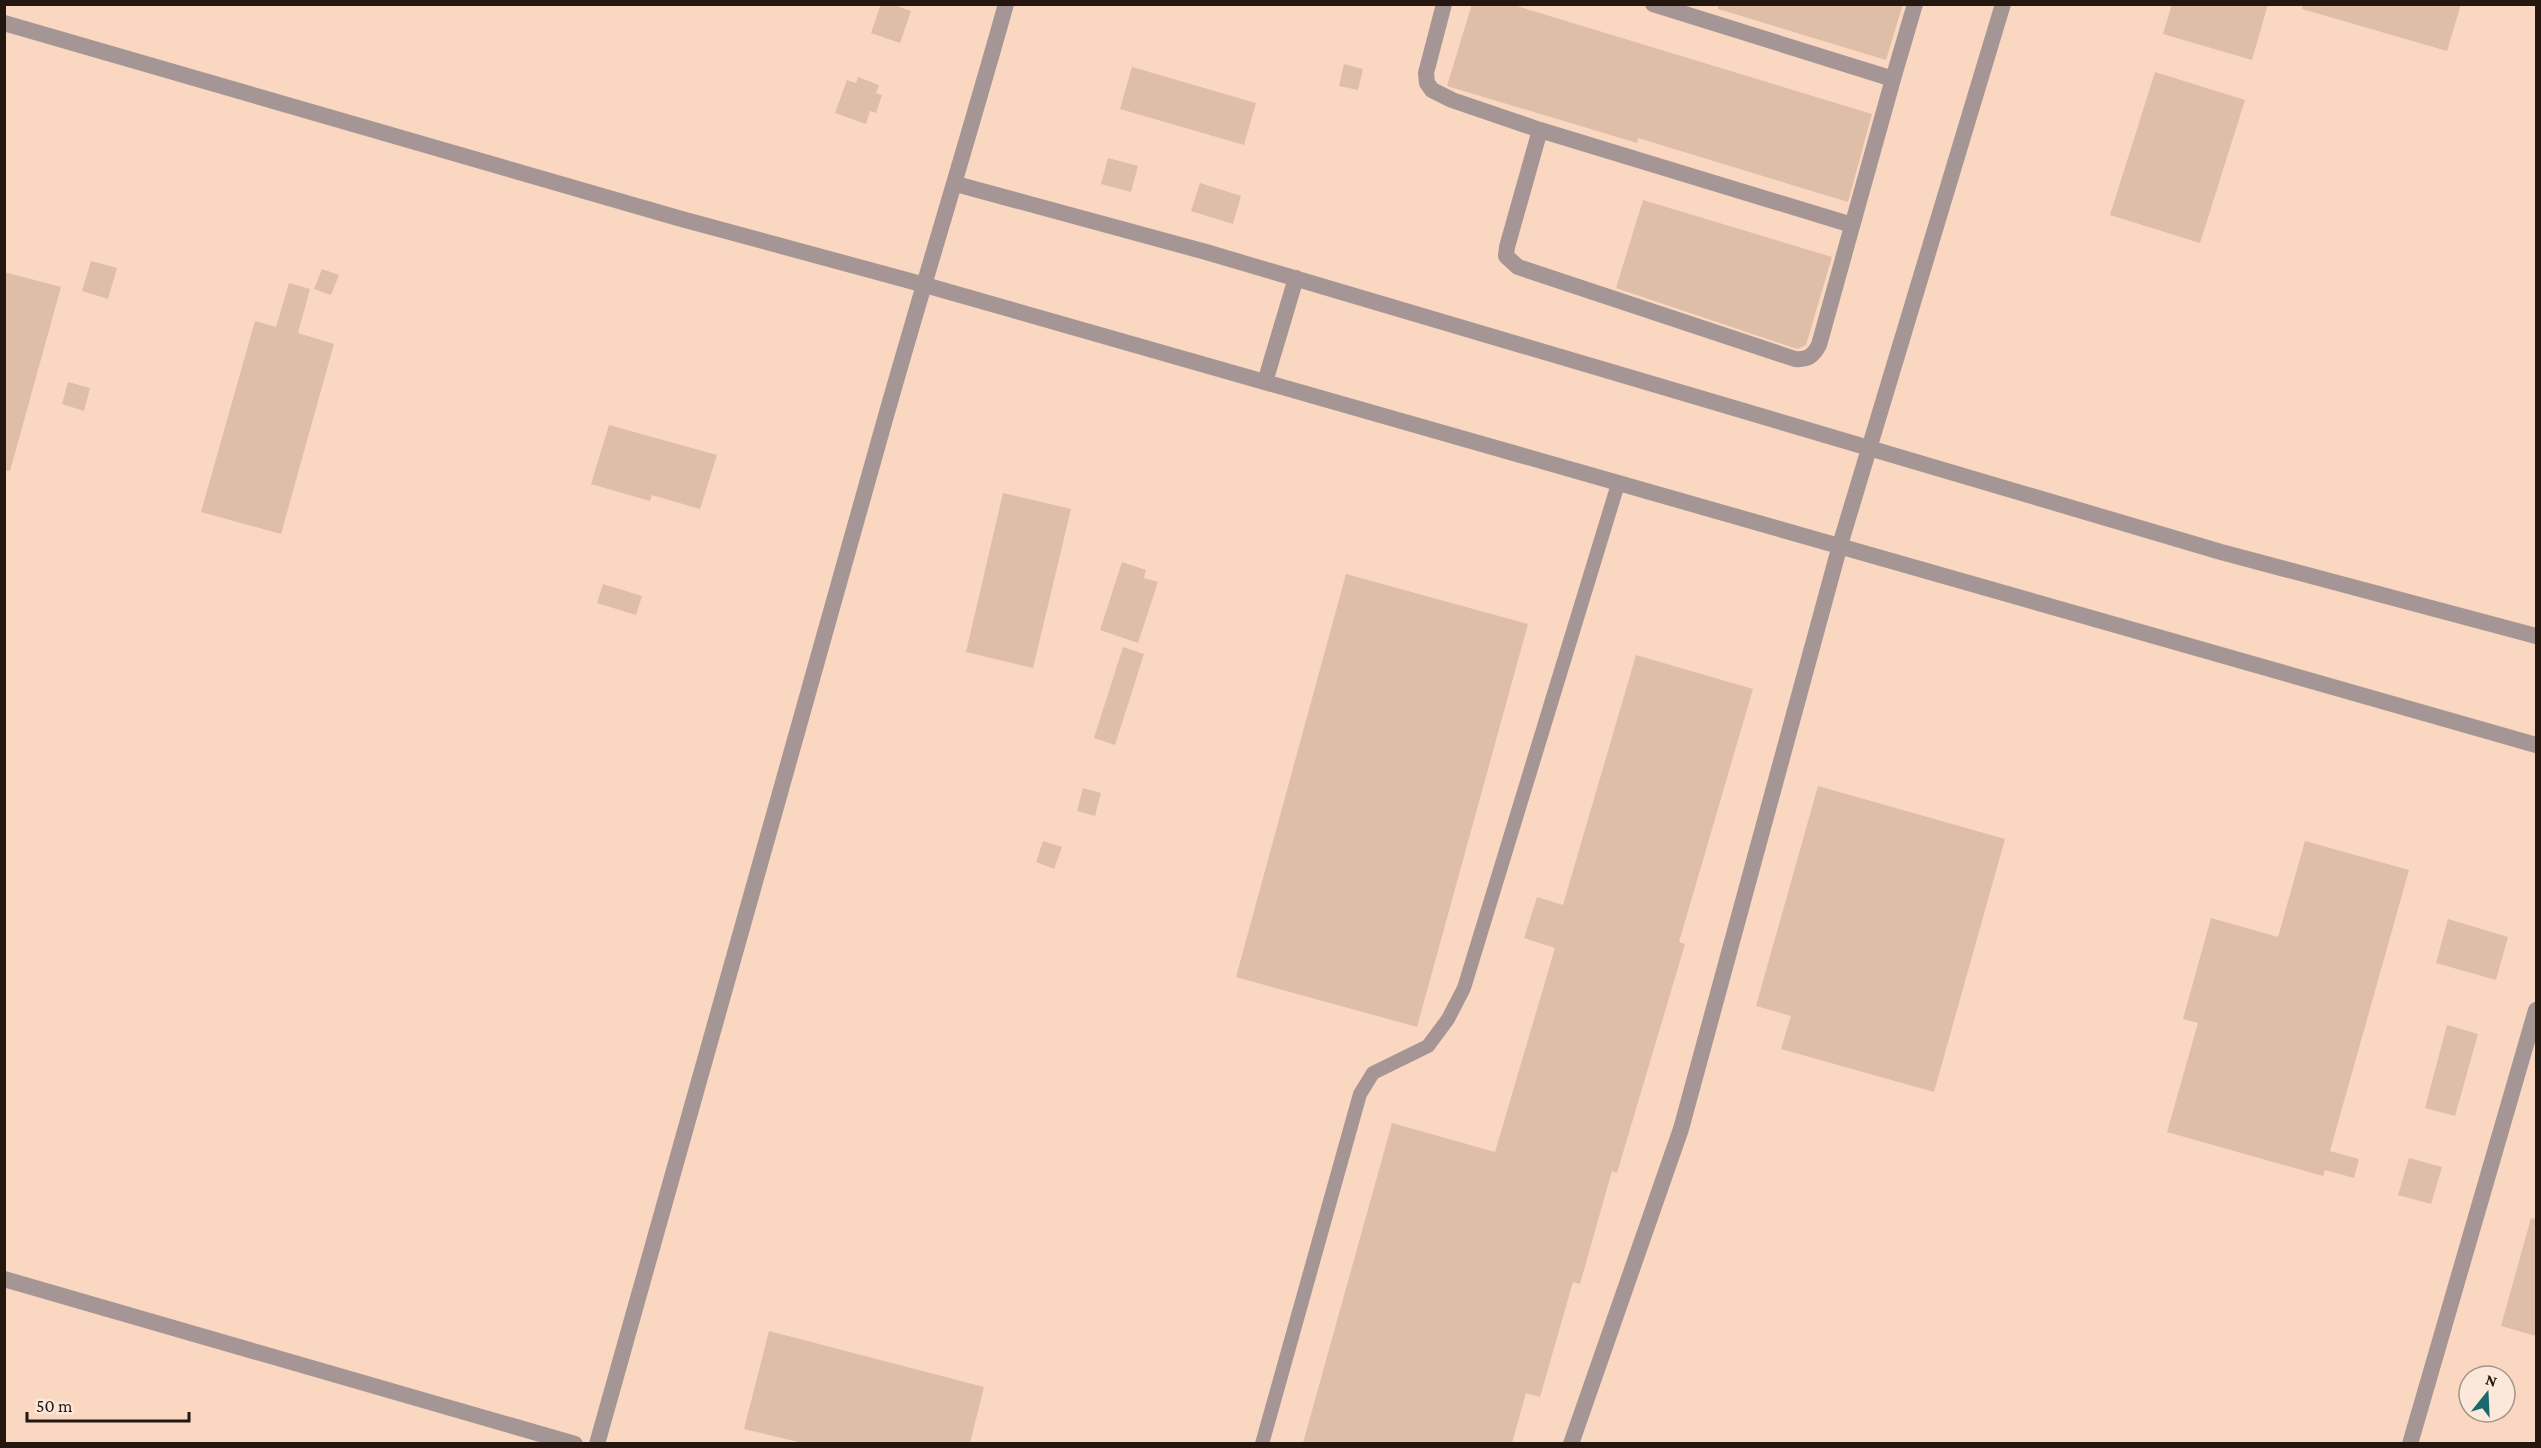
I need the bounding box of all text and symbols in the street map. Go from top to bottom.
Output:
north arrow [2457,1364,2517,1424]
text: N [2484,1370,2499,1390]
scale bar [27,1385,189,1423]
text: 50 m [36,1396,73,1416]

